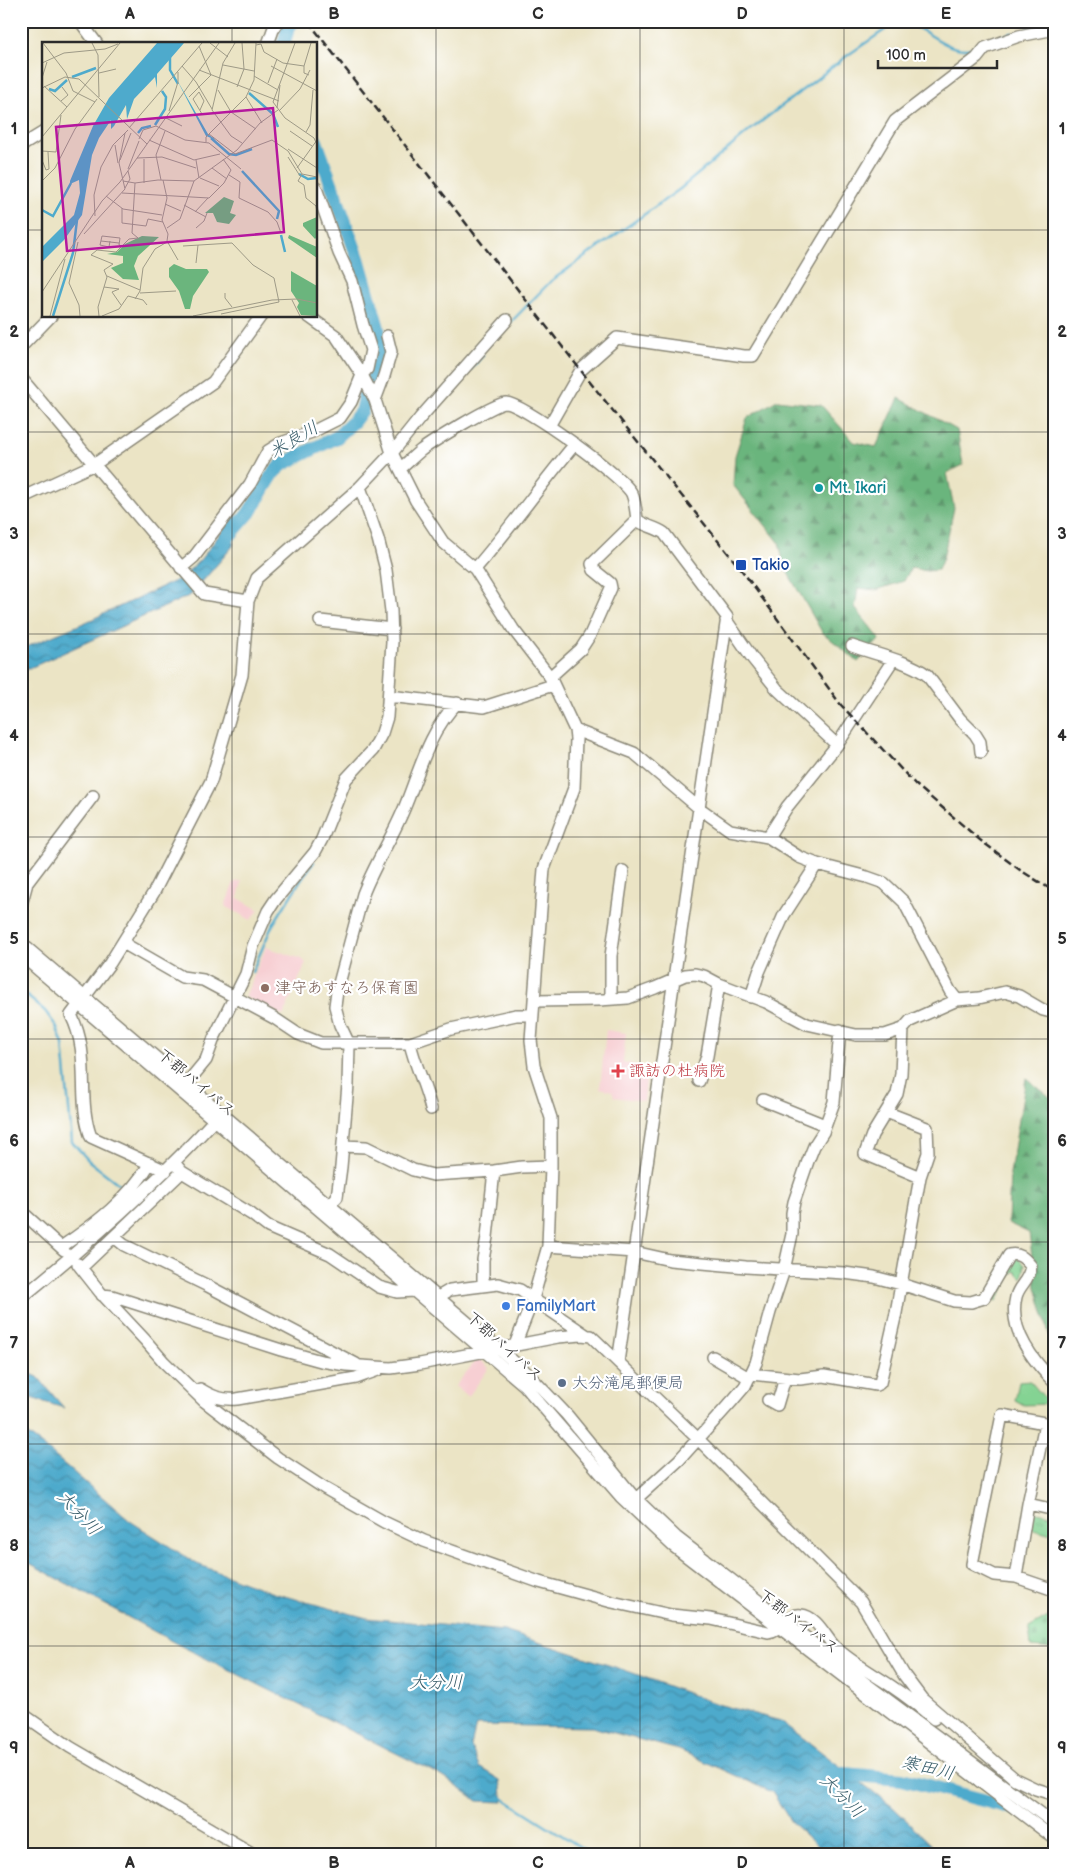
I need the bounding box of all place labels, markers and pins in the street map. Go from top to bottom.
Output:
place label: Mt. Ikari [829,479,886,498]
marker: Mt. Ikari [813,482,825,494]
place label: Takio [752,556,790,575]
marker: Takio [734,558,748,572]
place label: 津守あすなろ保育園 [275,979,419,998]
marker: 津守あすなろ保育園 [259,982,271,994]
place label: 諏訪の杜病院 [629,1062,725,1081]
marker: 諏訪の杜病院 [611,1064,625,1078]
place label: FamilyMart [516,1297,596,1316]
marker: FamilyMart [500,1300,512,1312]
place label: 大分滝尾郵便局 [572,1374,684,1393]
marker: 大分滝尾郵便局 [556,1377,568,1389]

